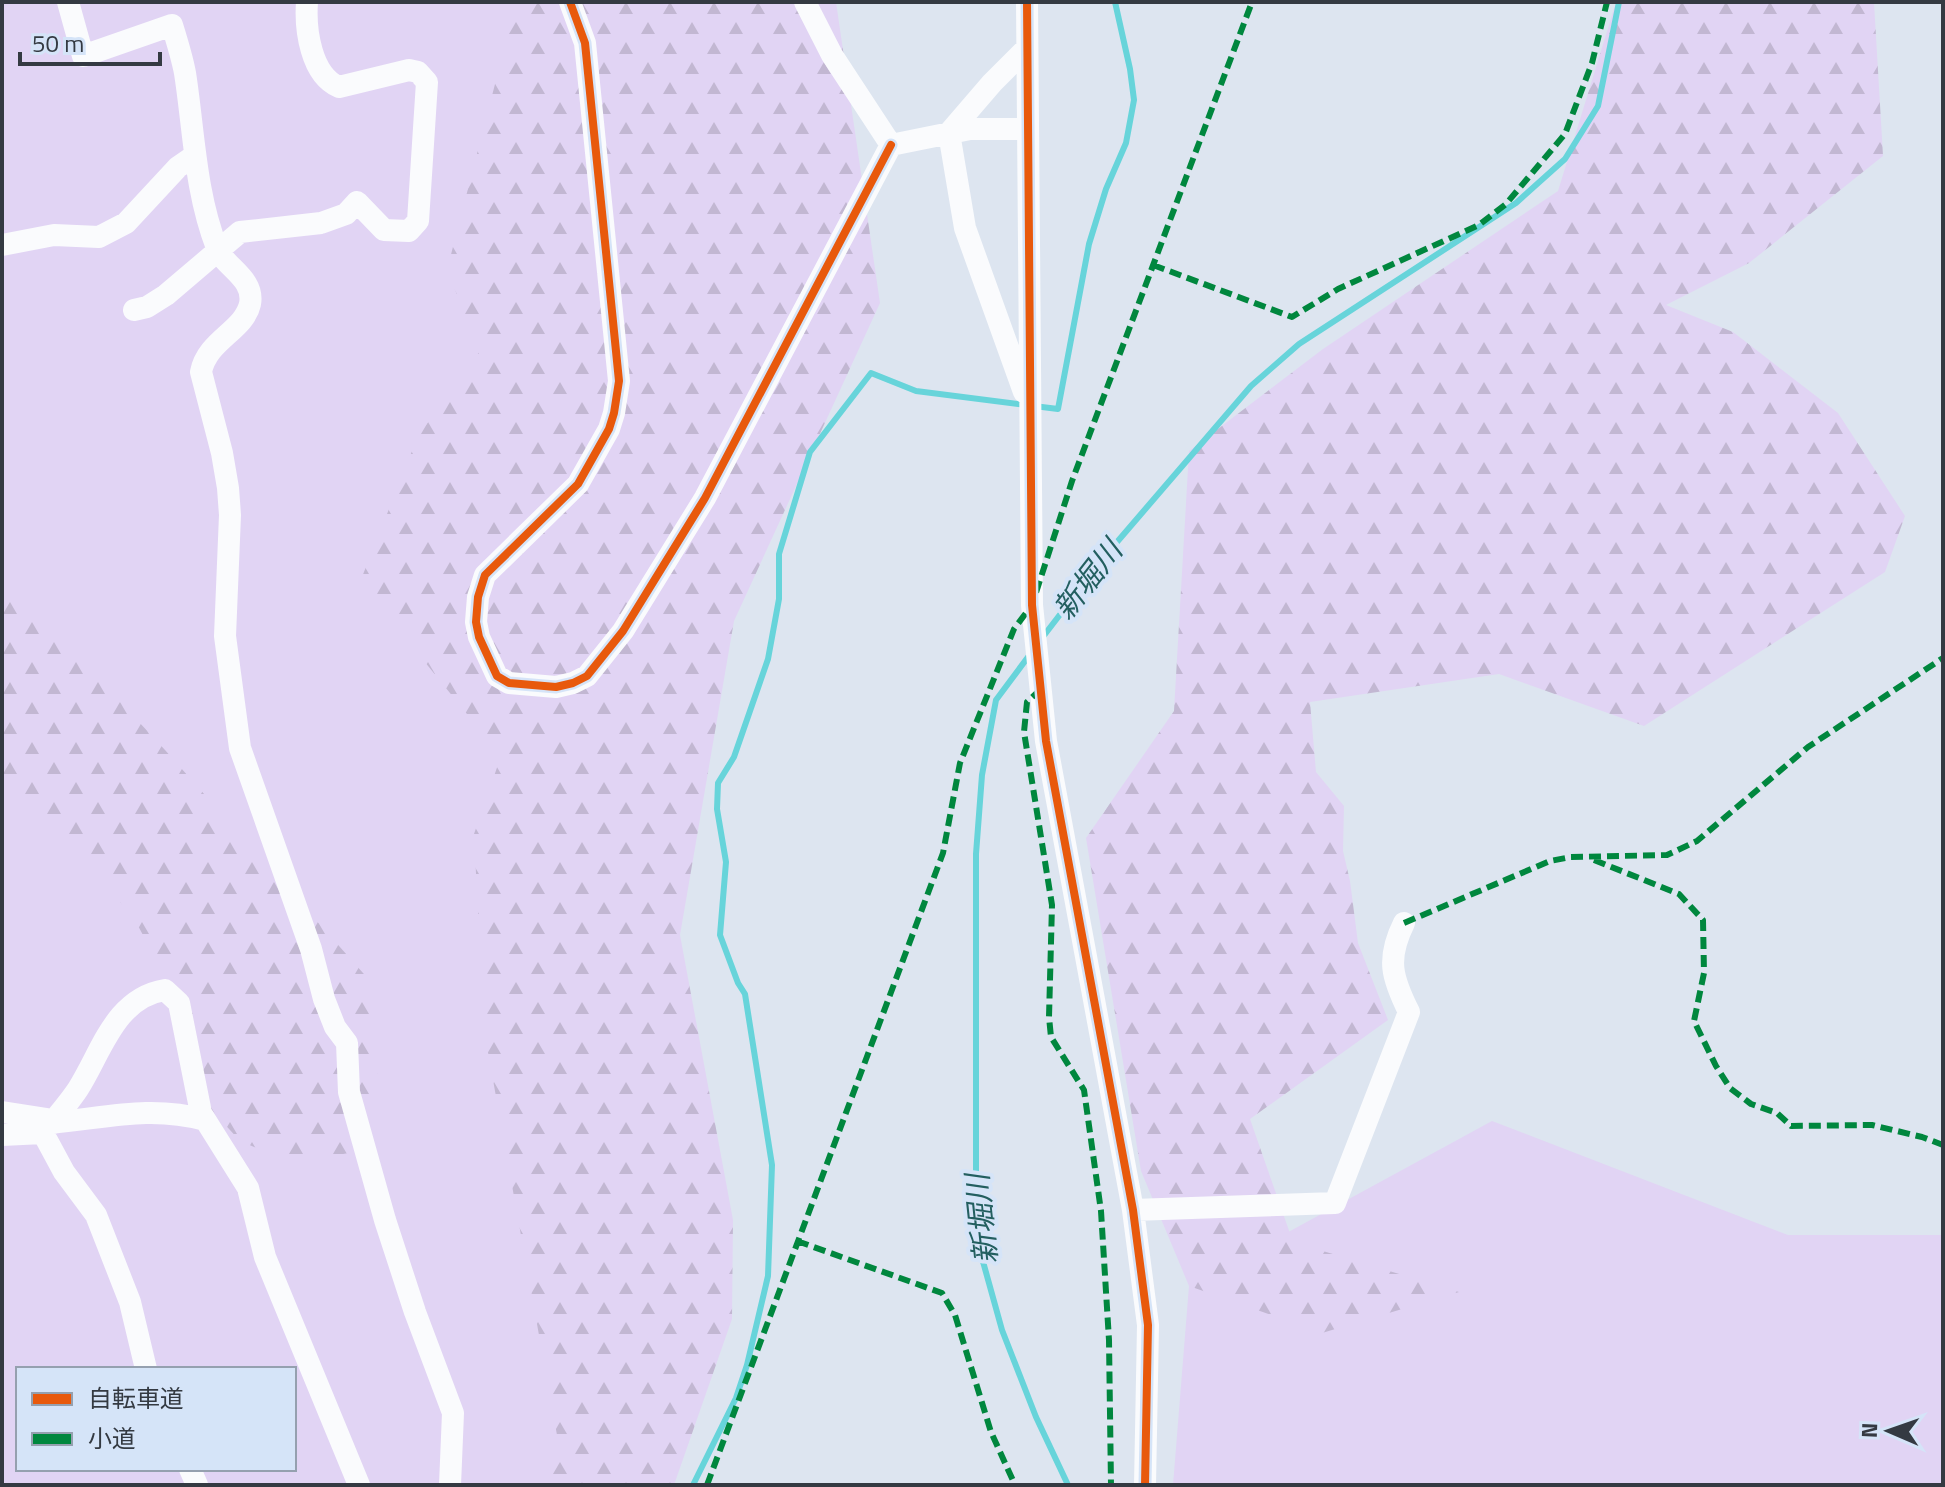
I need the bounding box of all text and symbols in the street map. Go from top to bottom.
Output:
scale bar [20,16,160,66]
text: 50 m [32,25,84,61]
water label: 新堀川 [1041,527,1135,629]
water label: 新堀川 [953,1169,1009,1266]
legend [16,1367,296,1471]
text: 自転車道 [88,1380,184,1416]
north arrow [1849,1391,1929,1471]
text: 小道 [88,1420,136,1456]
text: N [1852,1422,1886,1439]

